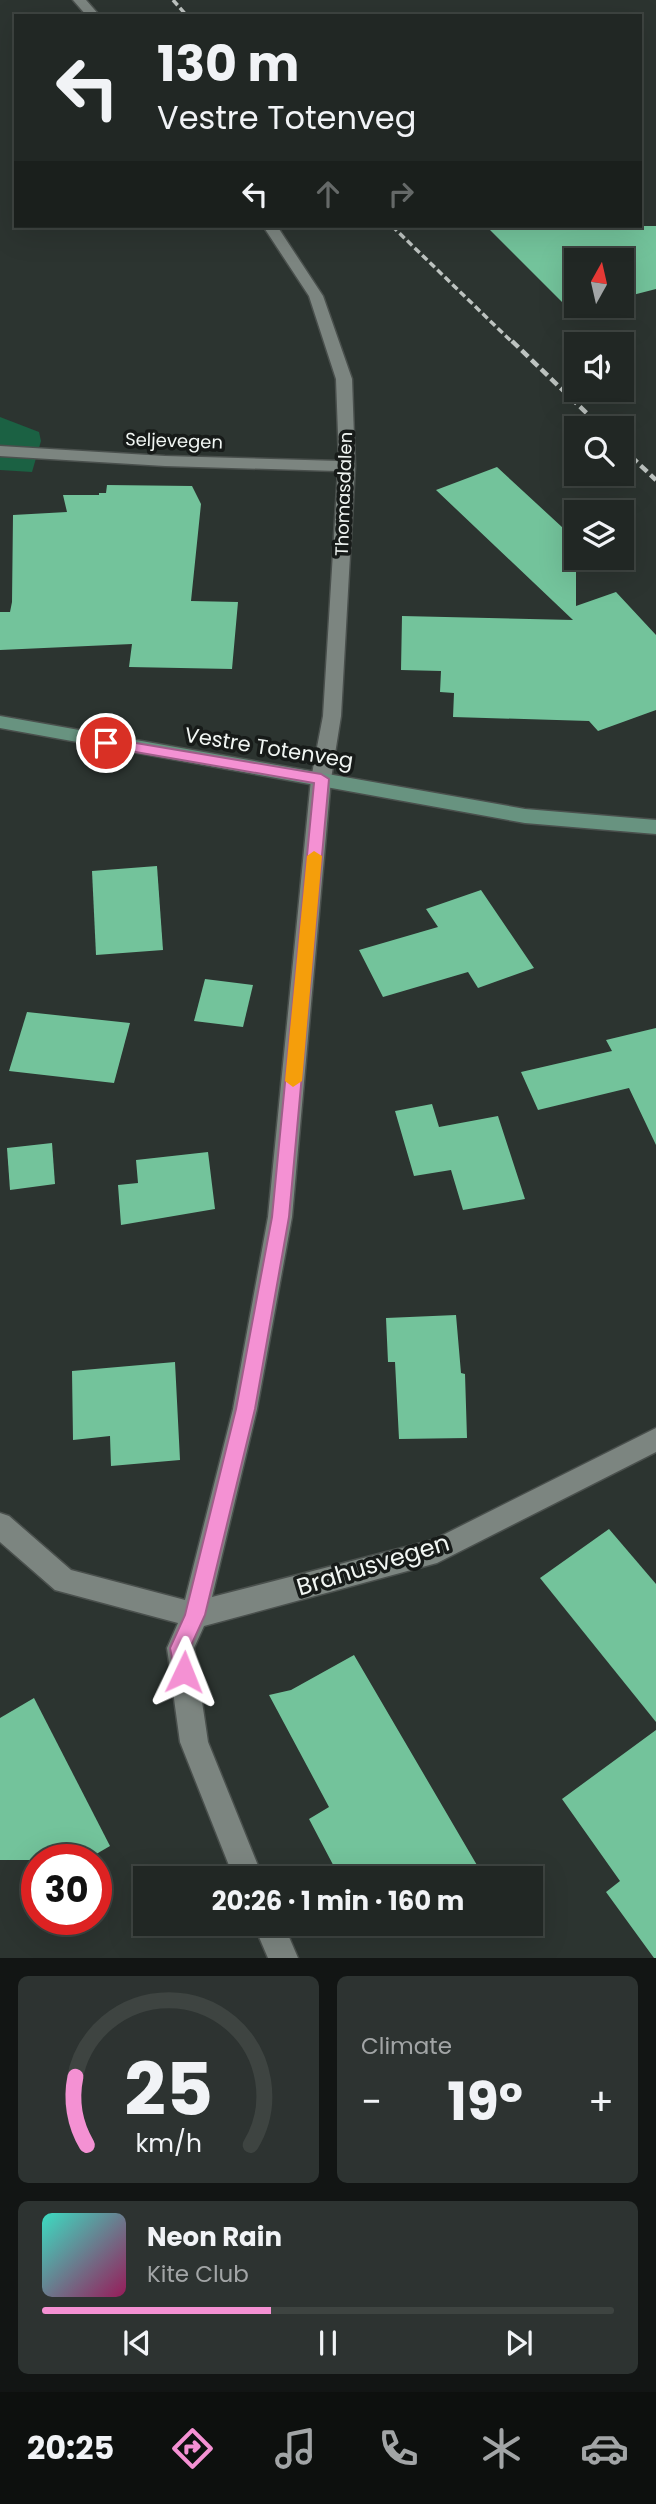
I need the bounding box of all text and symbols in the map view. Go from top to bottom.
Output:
text: 130 m [157,30,299,98]
icon: left [42,42,133,133]
text: Vestre Totenveg [157,95,416,140]
icon: left [236,175,274,213]
icon: ahead [309,175,347,213]
icon: right [382,175,420,213]
north arrow [564,248,634,318]
map controls [564,248,634,570]
button: sound [564,332,634,402]
button: search [564,416,634,486]
street label: Seljevegen [125,426,223,455]
street label: Thomasdalen [329,431,358,557]
button: layers [564,500,634,570]
pin [76,713,136,773]
street label: Vestre Totenveg [183,720,355,775]
icon: arrive [87,724,125,762]
street label: Brahusvegen [293,1526,453,1603]
position arrow [147,1635,221,1709]
speed limit sign: 30 [21,1844,112,1935]
text: 20:26 · 1 min · 160 m [212,1883,464,1919]
text: Climate [361,2030,452,2062]
text: 25 [124,2040,213,2141]
text: 19° [447,2065,523,2138]
text: − [361,2075,382,2128]
text: + [588,2075,614,2128]
text: km/h [135,2126,202,2161]
text: Neon Rain [147,2219,282,2255]
text: Kite Club [147,2258,249,2290]
icon: previous [118,2324,156,2362]
icon: pause [309,2324,347,2362]
icon: next [500,2324,538,2362]
icon: directions [168,2424,217,2473]
icon: music [271,2424,320,2473]
icon: phone [374,2424,423,2473]
icon: climate [477,2424,526,2473]
icon: car [580,2424,629,2473]
text: 20:25 [27,2425,114,2470]

